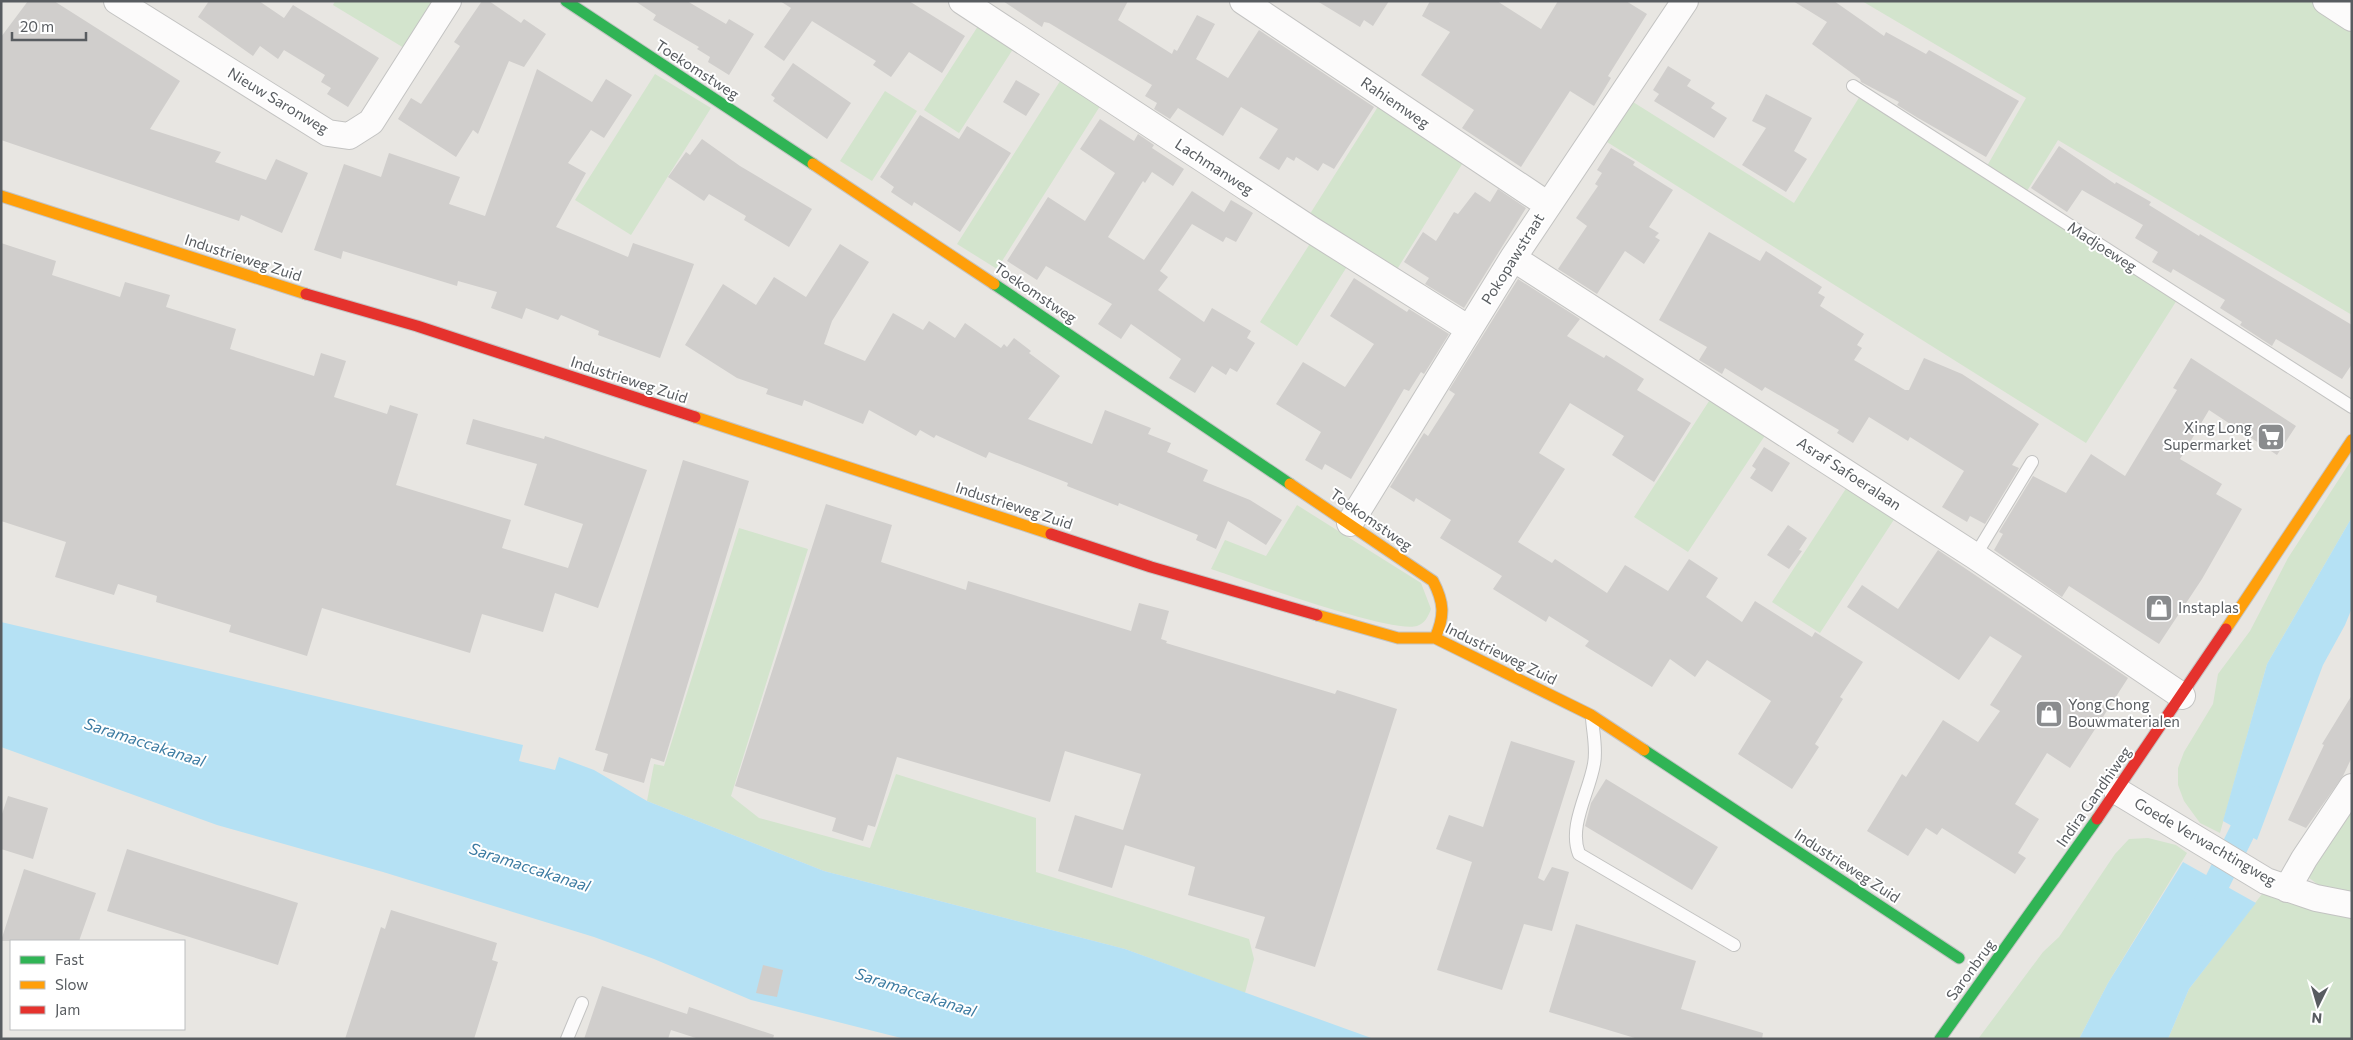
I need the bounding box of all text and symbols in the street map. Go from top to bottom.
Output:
scale bar [12,10,86,42]
text: 20 m [20,17,54,35]
street label: Toekomstweg [652,36,743,103]
street label: Nieuw Saronweg [225,63,332,137]
street label: Rahiemweg [1358,73,1433,132]
street label: Lachmanweg [1172,134,1257,198]
street label: Pokopawstraat [1477,210,1547,307]
street label: Madjoeweg [2065,217,2141,275]
street label: Industrieweg Zuid [183,230,304,284]
street label: Toekomstweg [991,258,1080,326]
street label: Industrieweg Zuid [569,352,690,406]
place label: Xing Long Supermarket [2163,418,2252,453]
supermarket icon: Xing Long Supermarket [2256,422,2286,452]
street label: Asraf Safoeralaan [1794,433,1905,514]
street label: Industrieweg Zuid [954,478,1075,532]
street label: Toekomstweg [1327,484,1416,554]
shop icon: Instaplas [2144,593,2174,623]
place label: Instaplas [2178,598,2239,616]
street label: Industrieweg Zuid [1443,618,1560,688]
place label: Yong Chong Bouwmaterialen [2068,695,2180,730]
shop icon: Yong Chong Bouwmaterialen [2034,699,2064,729]
water label: Saramaccakanaal [82,713,209,770]
street label: Indira Gandhiweg [2052,743,2134,850]
street label: Goede Verwachtingweg [2131,793,2280,889]
street label: Industrieweg Zuid [1791,824,1904,906]
water label: Saramaccakanaal [467,838,594,895]
street label: Saronbrug [1942,935,1998,1004]
legend [10,940,185,1030]
text: Fast [55,950,84,968]
water label: Saramaccakanaal [853,963,980,1020]
text: Slow [55,975,88,993]
north arrow [2293,980,2343,1030]
text: Jam [55,1000,80,1018]
text: N [2311,1010,2323,1027]

